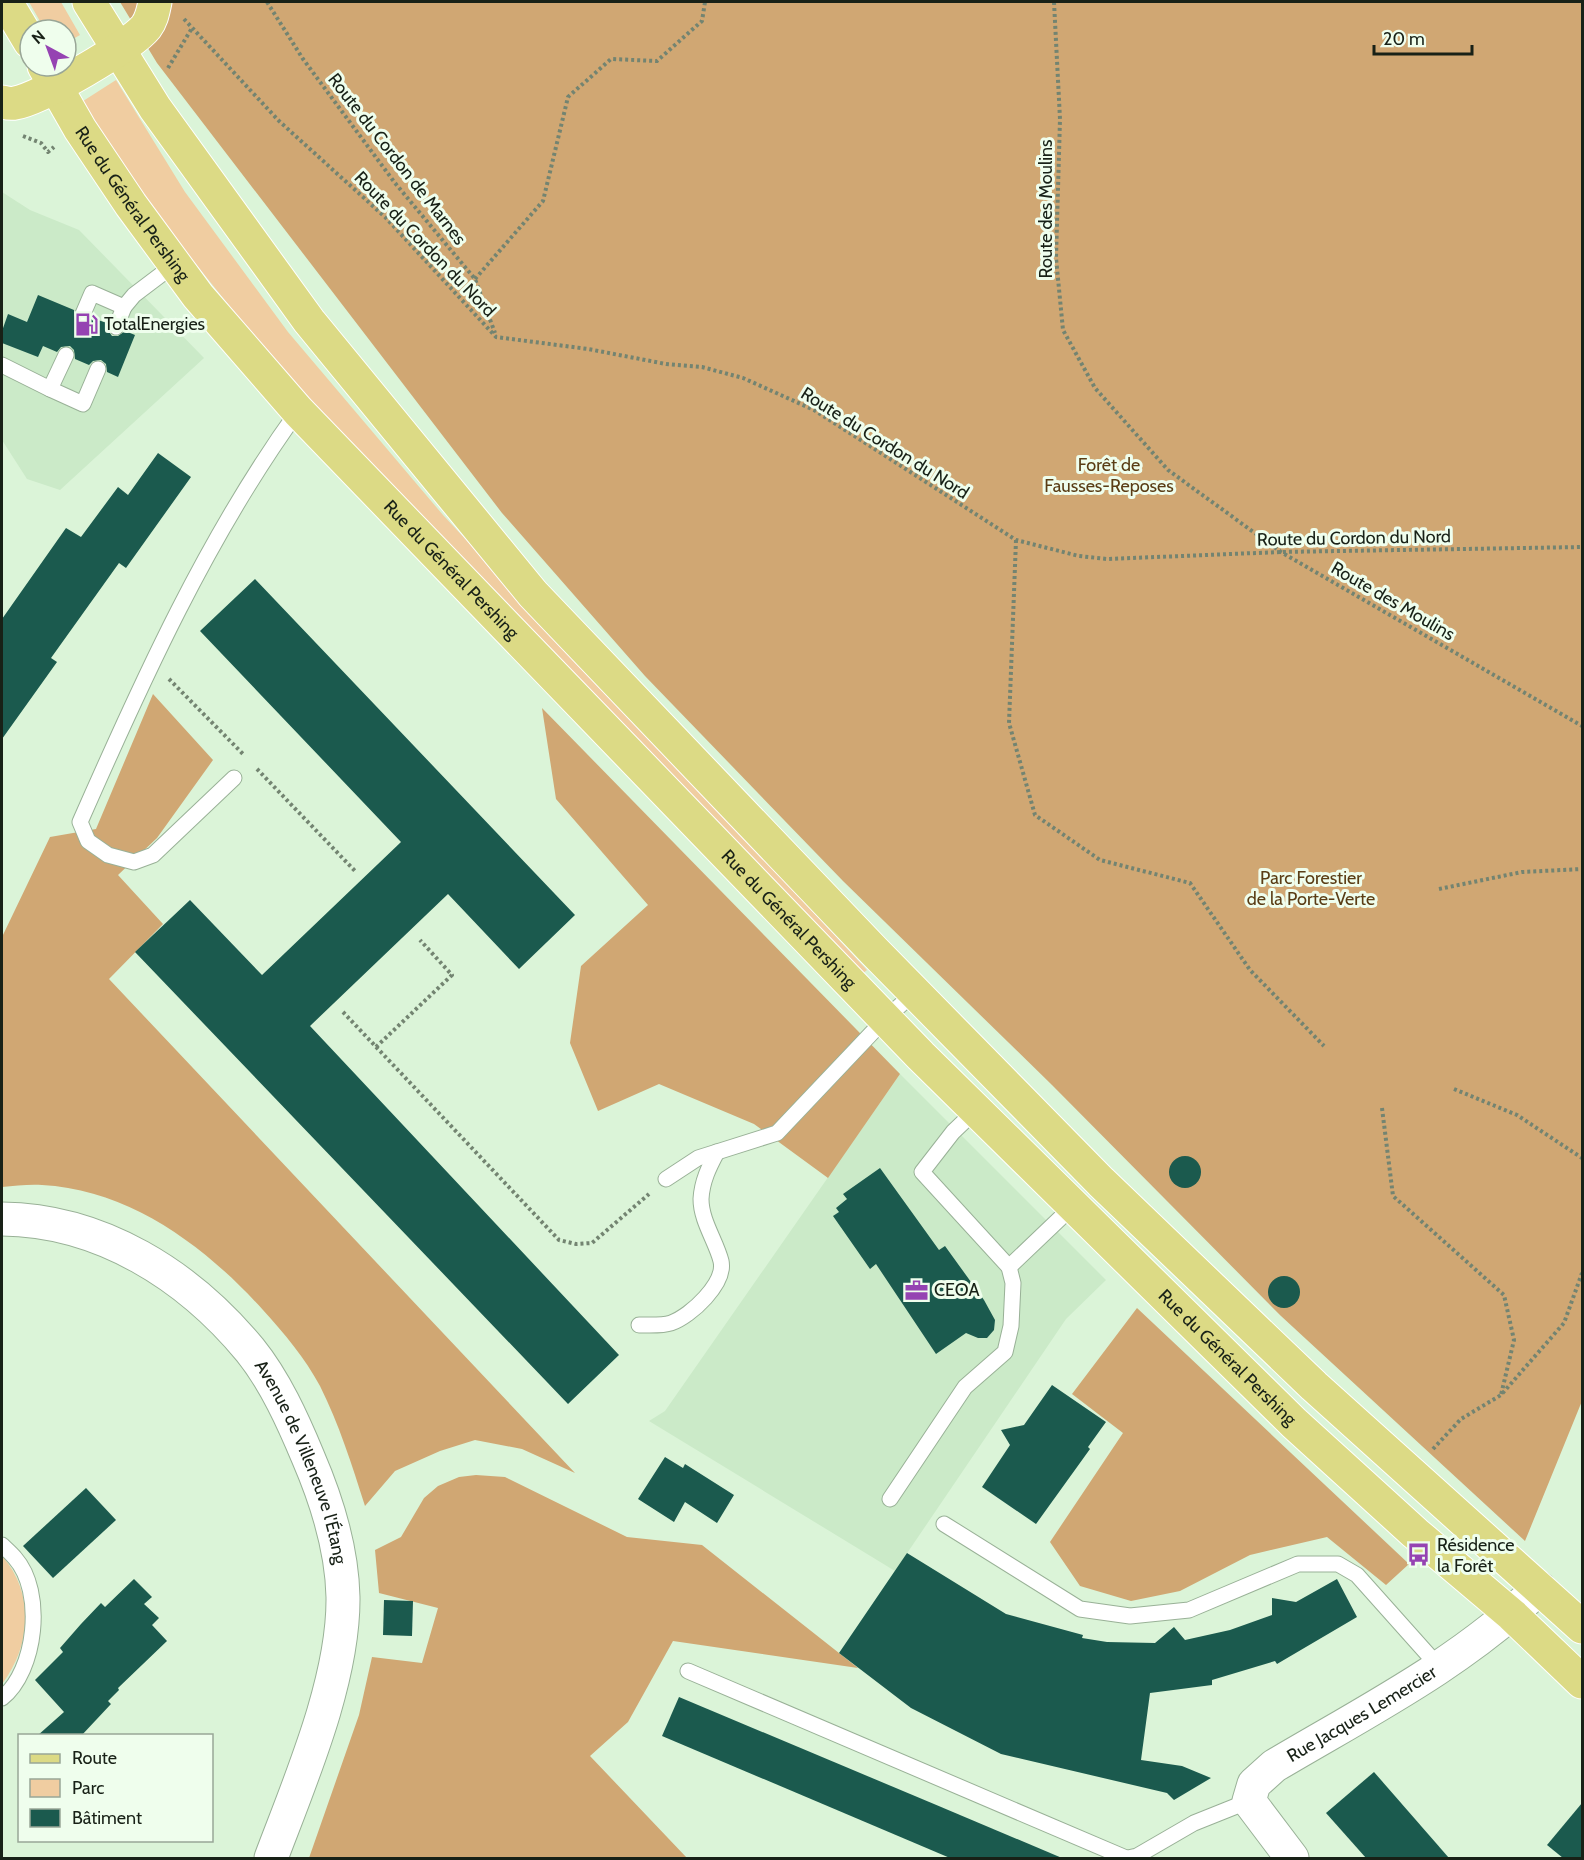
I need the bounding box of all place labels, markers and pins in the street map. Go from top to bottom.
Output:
fuel station icon: TotalEnergies [73,311,99,337]
place label: TotalEnergies [104,313,205,335]
office icon: CEOA [903,1277,929,1303]
place label: CEOA [934,1279,980,1301]
place label: Résidence la Forêt [1437,1534,1515,1577]
bus stop icon: Résidence la Forêt [1406,1542,1432,1568]

